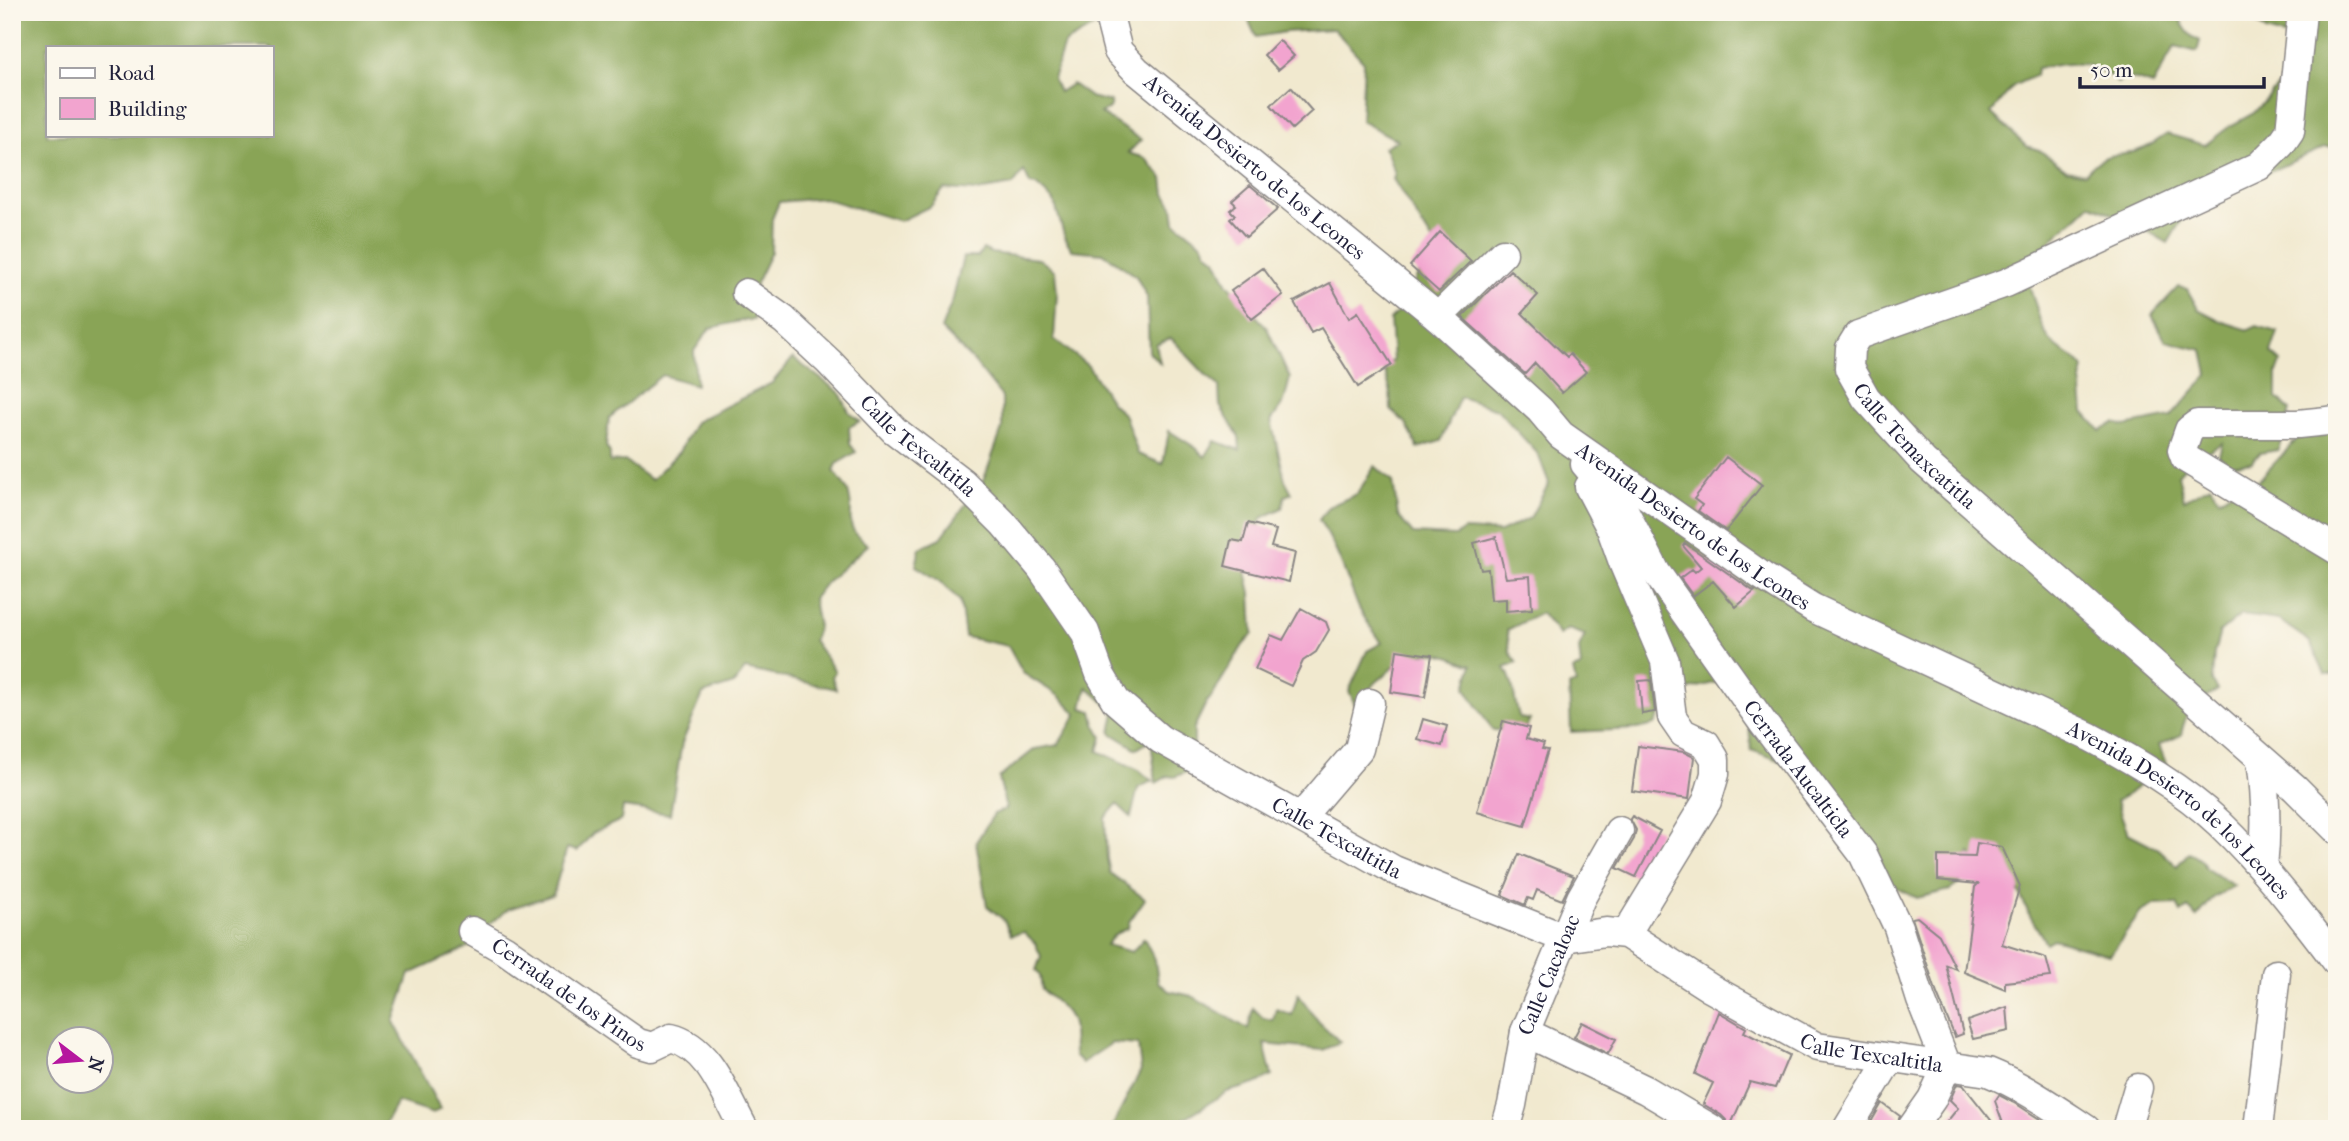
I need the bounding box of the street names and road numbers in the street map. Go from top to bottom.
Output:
street label: Avenida Desierto de los Leones [1139,69,1371,265]
street label: Calle Temaxcatitla [1848,379,1981,514]
street label: Calle Texcaltitla [855,390,982,502]
street label: Avenida Desierto de los Leones [1571,437,1815,615]
street label: Cerrada Aucalticla [1739,696,1858,842]
street label: Avenida Desierto de los Leones [2062,716,2295,904]
street label: Calle Texcaltitla [1268,792,1405,884]
street label: Calle Cacaloac [1513,911,1585,1039]
street label: Cerrada de los Pinos [488,933,648,1056]
street label: Calle Texcaltitla [1796,1028,1945,1077]

